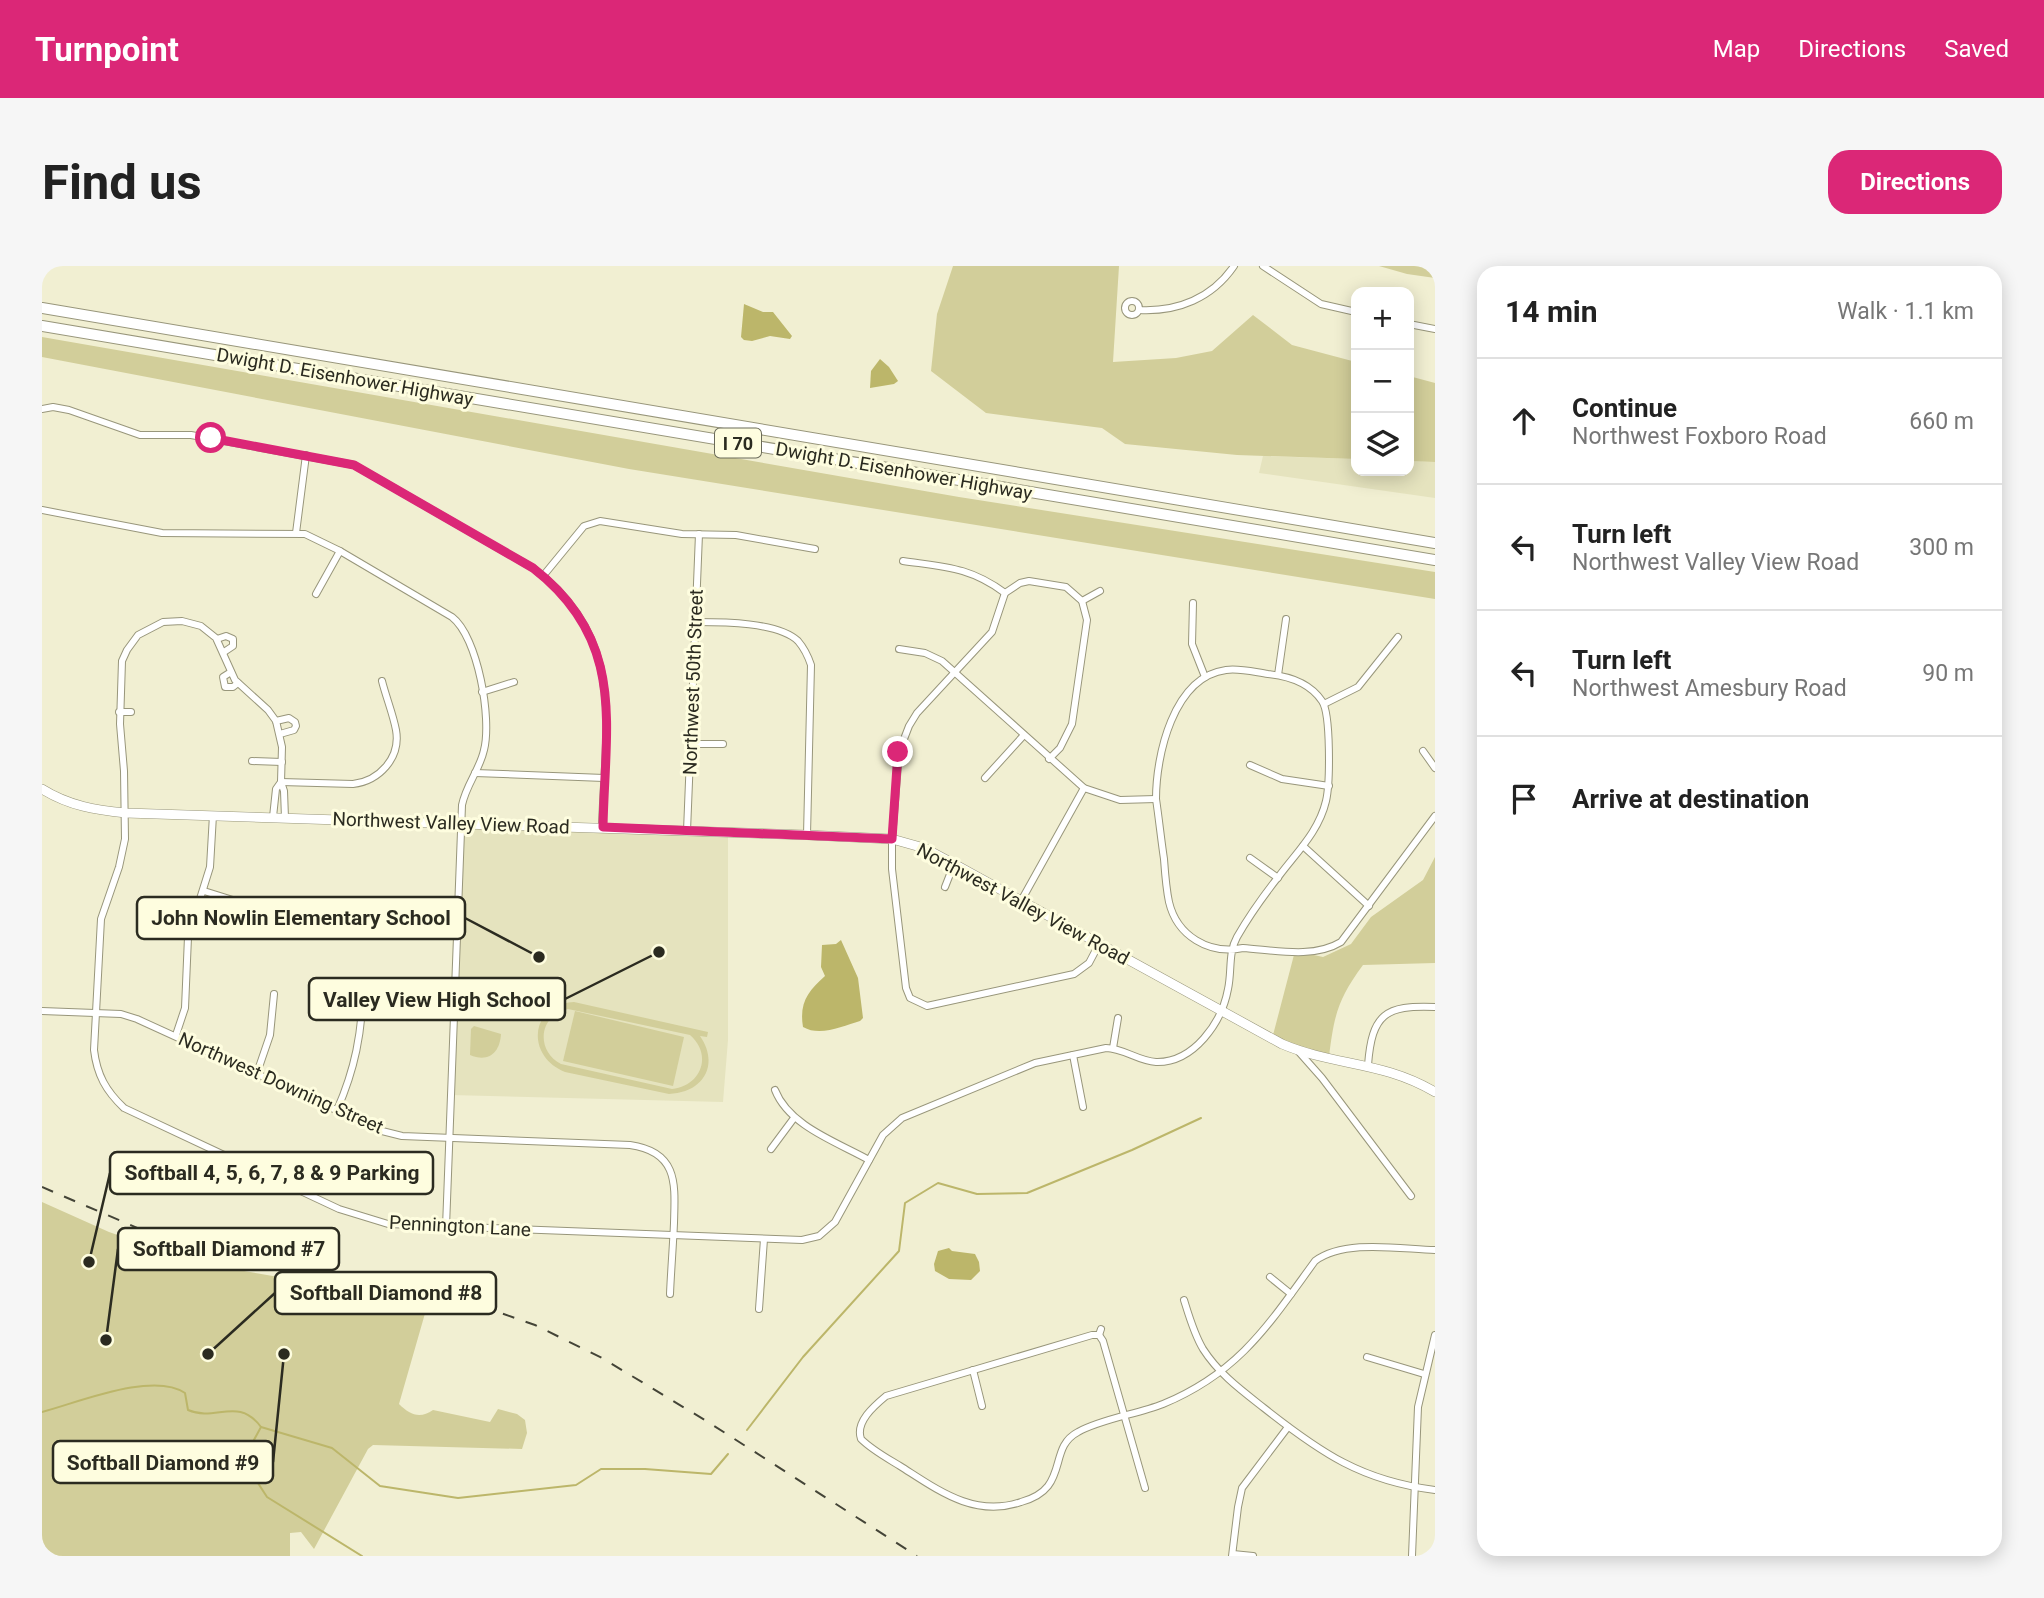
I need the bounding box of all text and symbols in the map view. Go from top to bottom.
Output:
text: Turnpoint [35,30,179,69]
text: Map [1713,35,1760,63]
text: Directions [1798,35,1906,63]
text: Saved [1944,35,2009,63]
button: Directions [1828,150,2002,214]
text: Find us [42,154,202,211]
map controls [1351,287,1414,476]
button: + [1351,287,1414,350]
text: 14 min [1505,294,1598,329]
text: Walk · 1.1 km [1837,298,1974,325]
street label: Dwight D. Eisenhower Highway [215,343,475,411]
button: − [1351,350,1414,413]
text: Continue [1572,393,1677,423]
icon: ahead [1505,402,1543,440]
text: 660 m [1909,408,1974,435]
button: layers [1351,413,1414,476]
route start [195,422,226,453]
text: Northwest Foxboro Road [1572,423,1827,450]
road number: I 70 [715,428,761,458]
street label: Dwight D. Eisenhower Highway [774,437,1034,505]
text: Turn left [1572,519,1671,549]
icon: left [1505,528,1543,566]
text: 300 m [1909,534,1974,561]
text: Northwest Valley View Road [1572,549,1859,576]
street label: Northwest 50th Street [678,589,708,775]
text: Turn left [1572,645,1671,675]
icon: left [1505,654,1543,692]
text: 90 m [1922,660,1974,687]
text: Northwest Amesbury Road [1572,675,1847,702]
route end [882,736,913,767]
icon: arrive [1505,780,1543,818]
text: Arrive at destination [1572,784,1809,814]
street label: Northwest Valley View Road [332,807,570,839]
street label: Northwest Valley View Road [913,838,1133,970]
callout: John Nowlin Elementary School [137,897,465,939]
text: John Nowlin Elementary School [151,906,451,930]
callout: Valley View High School [309,978,565,1020]
text: Valley View High School [323,988,551,1012]
street label: Northwest Downing Street [175,1027,387,1139]
callout: Softball 4, 5, 6, 7, 8 & 9 Parking [110,1152,433,1194]
text: Softball 4, 5, 6, 7, 8 & 9 Parking [125,1161,420,1185]
street label: Pennington Lane [389,1211,531,1241]
callout: Softball Diamond #7 [118,1228,339,1270]
text: Softball Diamond #7 [133,1237,325,1261]
callout: Softball Diamond #8 [275,1272,496,1314]
text: Softball Diamond #8 [290,1281,482,1305]
callout: Softball Diamond #9 [53,1441,273,1483]
text: Softball Diamond #9 [67,1451,259,1475]

